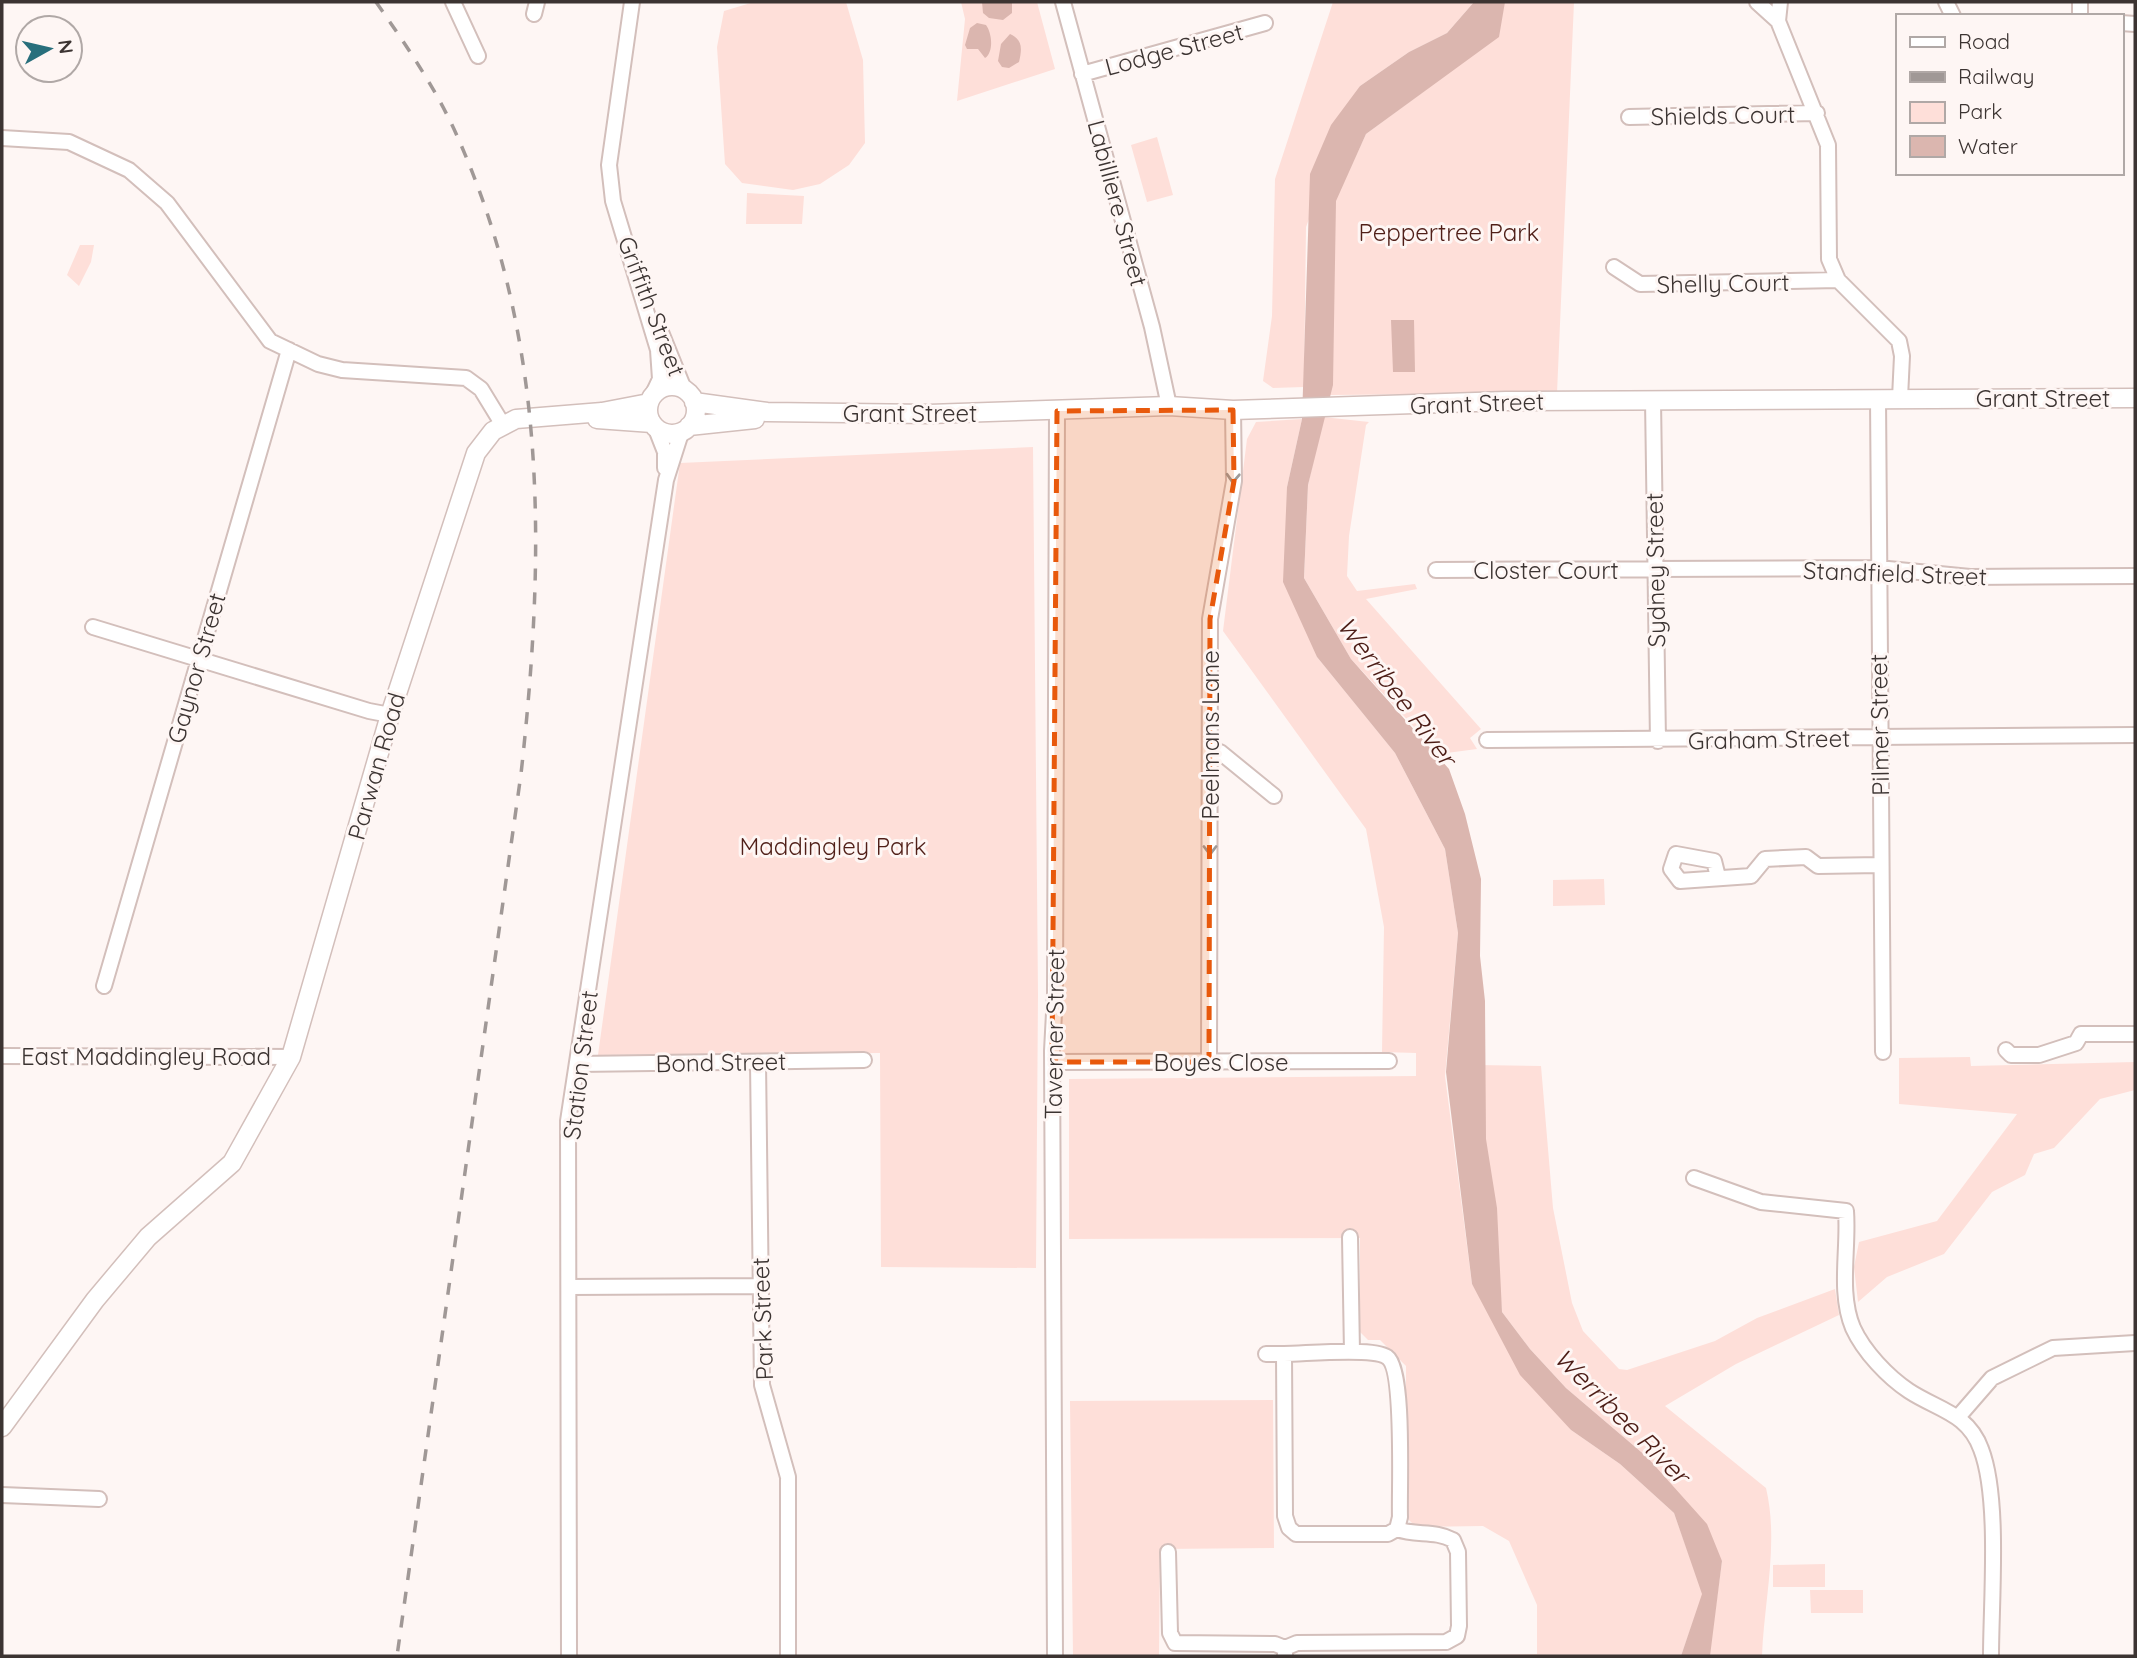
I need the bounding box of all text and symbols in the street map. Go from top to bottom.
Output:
north arrow [14,14,84,84]
legend [1896,14,2123,175]
street label: Lodge Street [1102,16,1246,82]
text: Road [1958,28,2010,54]
text: N [53,38,79,55]
text: Railway [1958,63,2034,89]
text: Park [1958,98,2002,124]
street label: Shields Court [1650,99,1796,131]
street label: Labilliere Street [1081,116,1155,290]
text: Water [1958,133,2018,159]
park label: Peppertree Park [1359,217,1539,247]
street label: Griffith Street [612,232,692,380]
street label: Shelly Court [1656,267,1790,299]
street label: Grant Street [1976,383,2110,413]
street label: Grant Street [1409,386,1545,420]
street label: Grant Street [843,398,977,428]
one-way arrow [1226,473,1241,484]
street label: Sydney Street [1639,492,1671,648]
street label: Closter Court [1473,555,1619,585]
street label: Standfield Street [1803,555,1987,591]
street label: Gaynor Street [160,589,232,747]
water label: Werribee River [1330,610,1466,775]
street label: Peelmans Lane [1195,650,1225,820]
street label: Pilmer Street [1863,654,1895,796]
street label: Parwan Road [341,689,411,843]
street label: Graham Street [1688,723,1850,755]
park label: Maddingley Park [739,831,927,861]
one-way arrow [1202,846,1218,856]
street label: Taverner Street [1038,948,1070,1120]
street label: Station Street [556,989,604,1141]
street label: East Maddingley Road [21,1041,271,1071]
street label: Bond Street [655,1046,787,1078]
street label: Boyes Close [1153,1047,1289,1077]
street label: Park Street [745,1257,779,1381]
water label: Werribee River [1547,1341,1699,1493]

